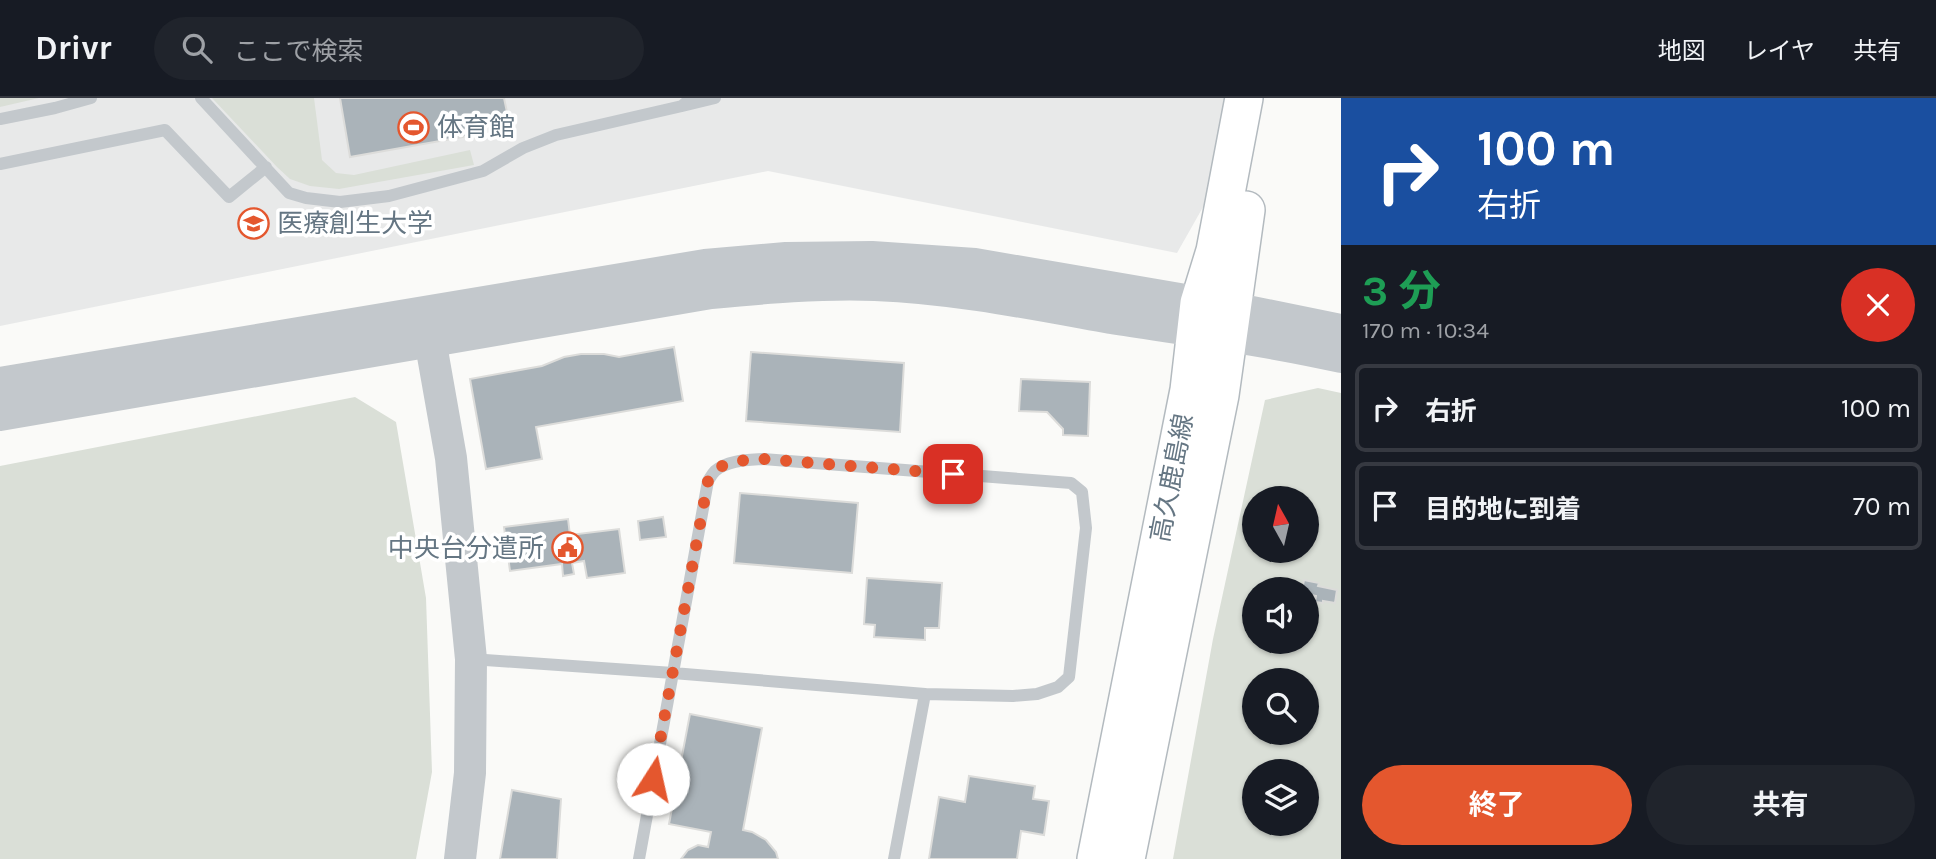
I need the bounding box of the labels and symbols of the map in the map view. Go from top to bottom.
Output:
sports icon: 体育館 [397,110,431,144]
place label: 体育館 [437,112,515,143]
school or university icon: 医療創生大学 [237,206,271,240]
place label: 医療創生大学 [277,208,433,239]
street label: 高久鹿島線 [1144,411,1200,545]
pin [923,444,983,504]
north arrow [1242,486,1320,564]
public building icon: 中央台分遣所 [550,531,584,565]
place label: 中央台分遣所 [388,533,544,564]
position arrow [616,742,690,816]

